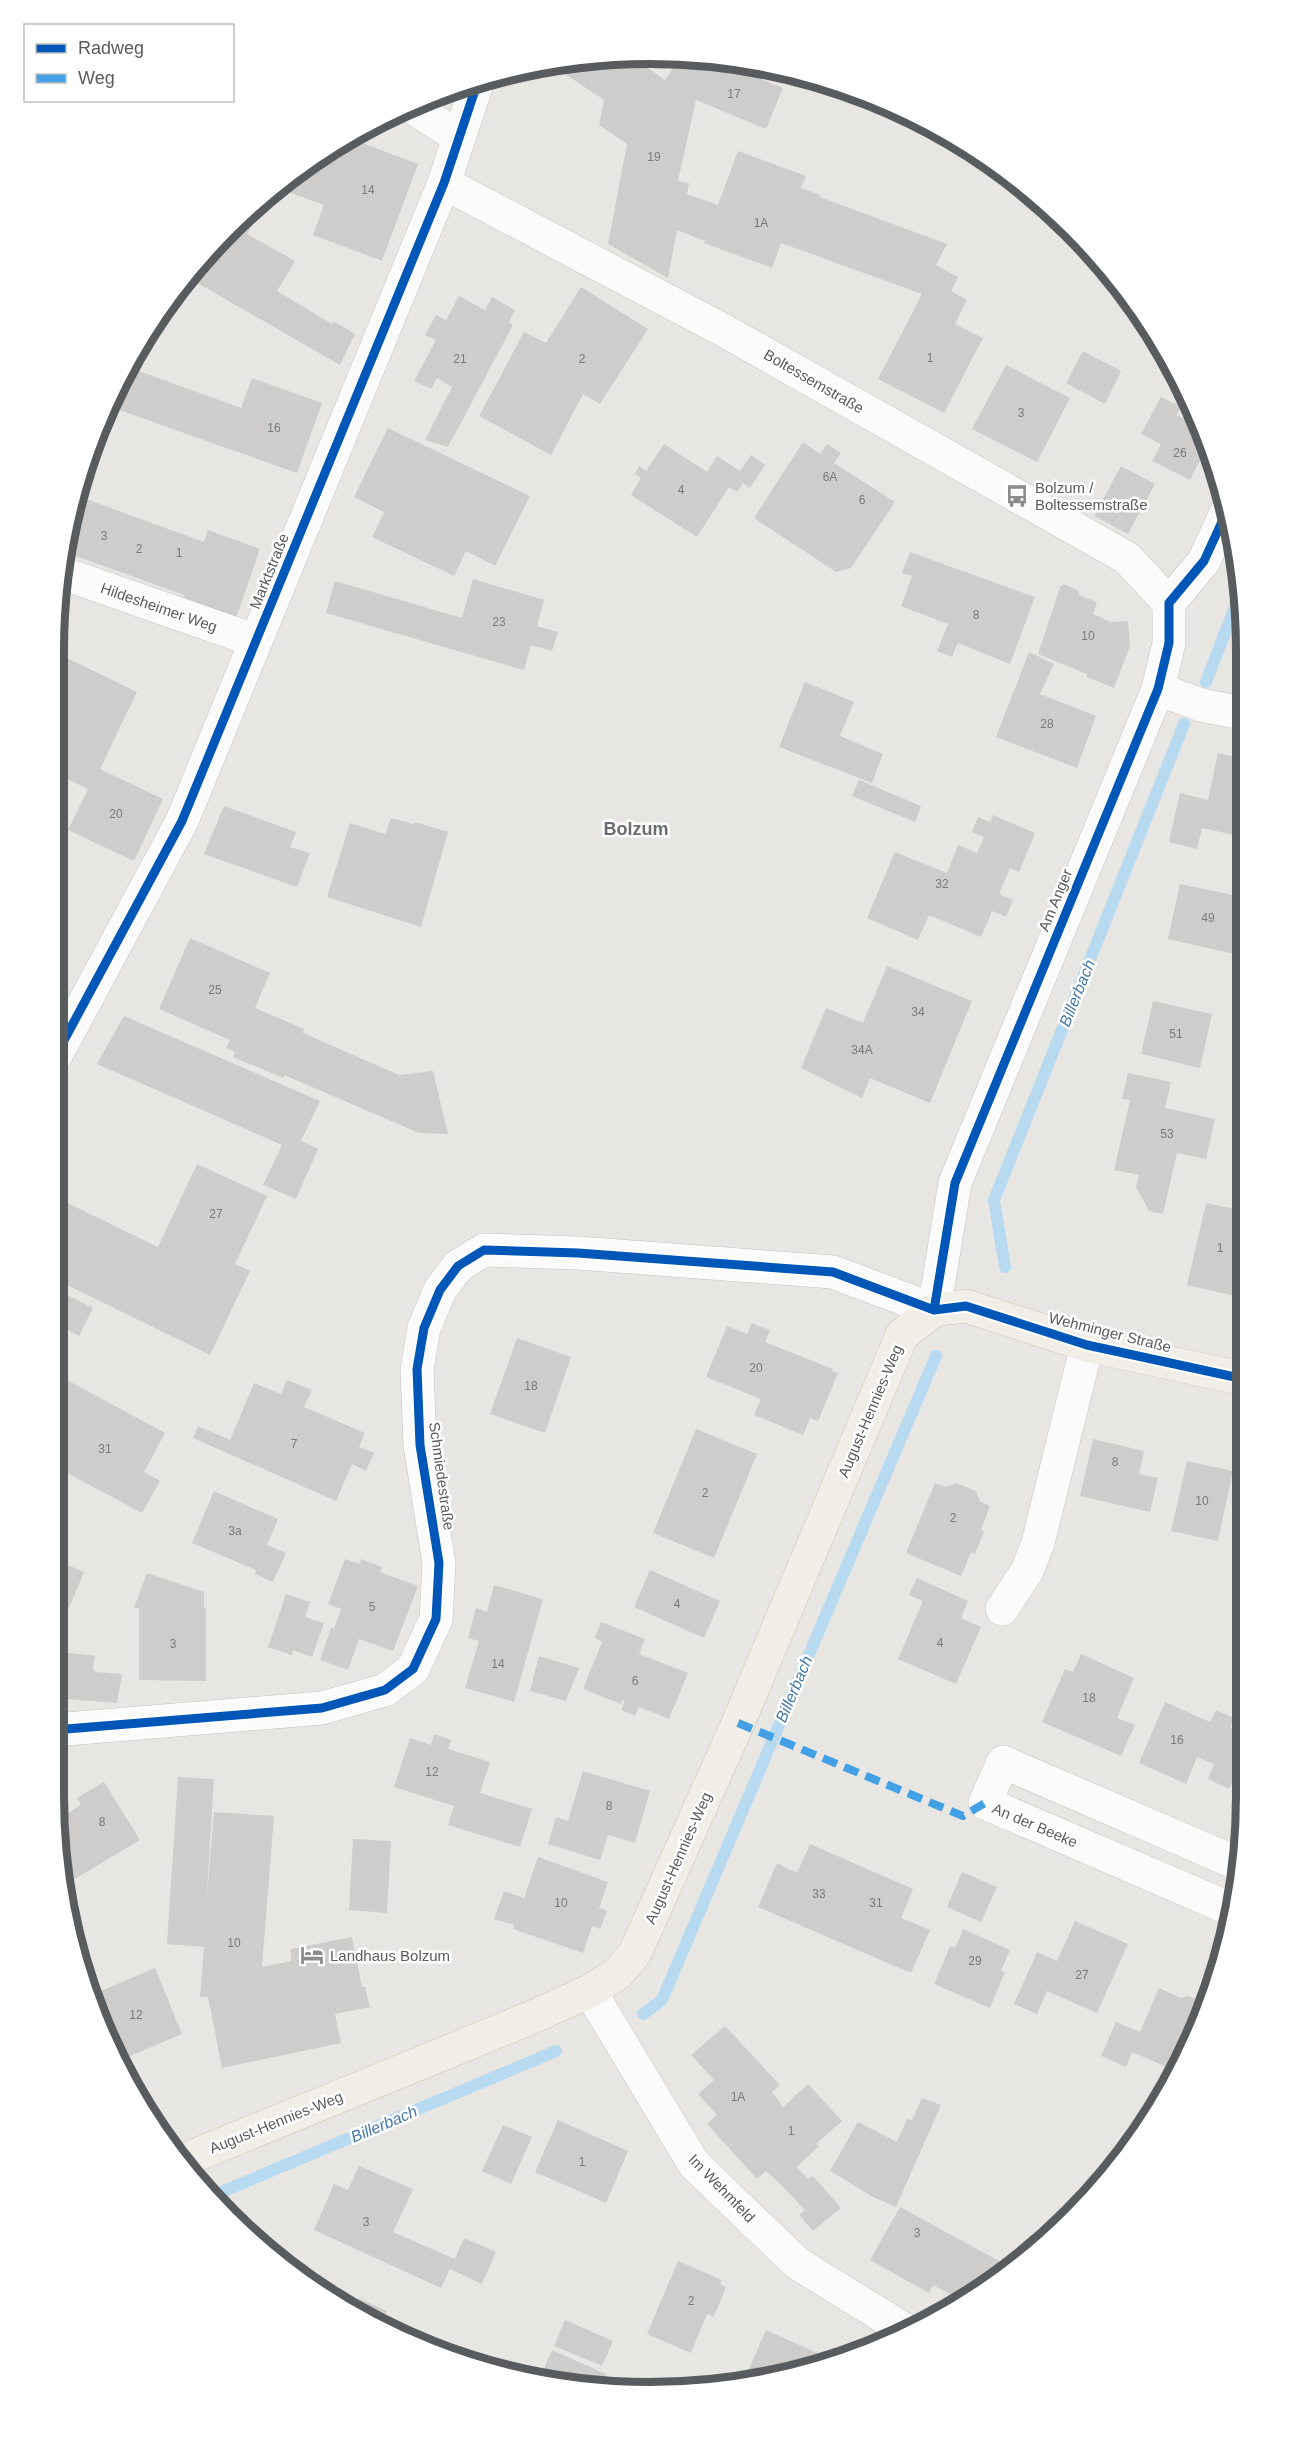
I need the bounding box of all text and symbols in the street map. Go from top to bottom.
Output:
legend [24,24,234,102]
text: Radweg [78,38,144,58]
text: Weg [78,68,115,88]
house number: 17 [727,87,741,101]
house number: 19 [647,150,661,164]
house number: 14 [361,183,375,197]
house number: 1A [754,216,768,230]
street label: Boltessemstraße [761,346,867,416]
house number: 1 [927,351,934,365]
house number: 21 [453,352,467,366]
house number: 2 [579,352,586,366]
house number: 3 [1018,406,1025,420]
house number: 16 [267,421,281,435]
house number: 26 [1173,446,1187,460]
house number: 6A [823,470,837,484]
place label: Bolzum / Boltessemstraße [1035,479,1148,513]
house number: 4 [678,483,685,497]
bus stop icon: Bolzum / Boltessemstraße [1004,483,1030,509]
house number: 6 [859,493,866,507]
house number: 3 [101,529,108,543]
street label: Marktstraße [246,531,292,611]
house number: 2 [136,542,143,556]
house number: 1 [176,546,183,560]
street label: Hildesheimer Weg [98,579,220,635]
house number: 8 [973,608,980,622]
house number: 23 [492,615,506,629]
house number: 10 [1081,629,1095,643]
house number: 28 [1040,717,1054,731]
house number: 20 [109,807,123,821]
district label: Bolzum [604,819,669,839]
street label: Am Anger [1035,866,1075,934]
house number: 32 [935,877,949,891]
house number: 49 [1201,911,1215,925]
water label: Billerbach [1056,957,1098,1029]
house number: 25 [208,983,222,997]
house number: 34 [911,1005,925,1019]
house number: 51 [1169,1027,1183,1041]
house number: 34A [851,1043,873,1057]
house number: 53 [1160,1127,1174,1141]
house number: 27 [209,1207,223,1221]
house number: 1 [1217,1241,1224,1255]
street label: Wehminger Straße [1047,1309,1173,1355]
street label: August-Hennies-Weg [834,1342,906,1480]
house number: 20 [749,1361,763,1375]
house number: 18 [524,1379,538,1393]
street label: Schmiedestraße [426,1421,458,1531]
house number: 7 [291,1437,298,1451]
house number: 31 [98,1442,112,1456]
house number: 8 [1112,1455,1119,1469]
house number: 2 [702,1486,709,1500]
house number: 10 [1195,1494,1209,1508]
house number: 2 [950,1511,957,1525]
house number: 3a [228,1524,242,1538]
house number: 4 [674,1597,681,1611]
house number: 5 [369,1600,376,1614]
house number: 4 [937,1636,944,1650]
house number: 3 [170,1637,177,1651]
water label: Billerbach [772,1653,816,1725]
house number: 14 [491,1657,505,1671]
house number: 6 [632,1674,639,1688]
house number: 18 [1082,1691,1096,1705]
house number: 16 [1170,1733,1184,1747]
house number: 12 [425,1765,439,1779]
street label: August-Hennies-Weg [641,1790,715,1926]
house number: 8 [606,1799,613,1813]
street label: An der Beeke [990,1799,1080,1851]
house number: 8 [99,1815,106,1829]
house number: 33 [812,1887,826,1901]
house number: 10 [554,1896,568,1910]
house number: 31 [869,1896,883,1910]
house number: 10 [227,1936,241,1950]
hotel icon: Landhaus Bolzum [299,1942,325,1968]
place label: Landhaus Bolzum [330,1947,450,1964]
house number: 29 [968,1954,982,1968]
house number: 27 [1075,1968,1089,1982]
house number: 12 [129,2008,143,2022]
street label: August-Hennies-Weg [207,2087,345,2157]
house number: 1A [731,2090,745,2104]
water label: Billerbach [348,2102,420,2146]
house number: 1 [788,2124,795,2138]
street label: Im Wehmfeld [685,2150,759,2226]
house number: 1 [579,2155,586,2169]
house number: 3 [363,2215,370,2229]
house number: 3 [914,2226,921,2240]
house number: 2 [688,2294,695,2308]

